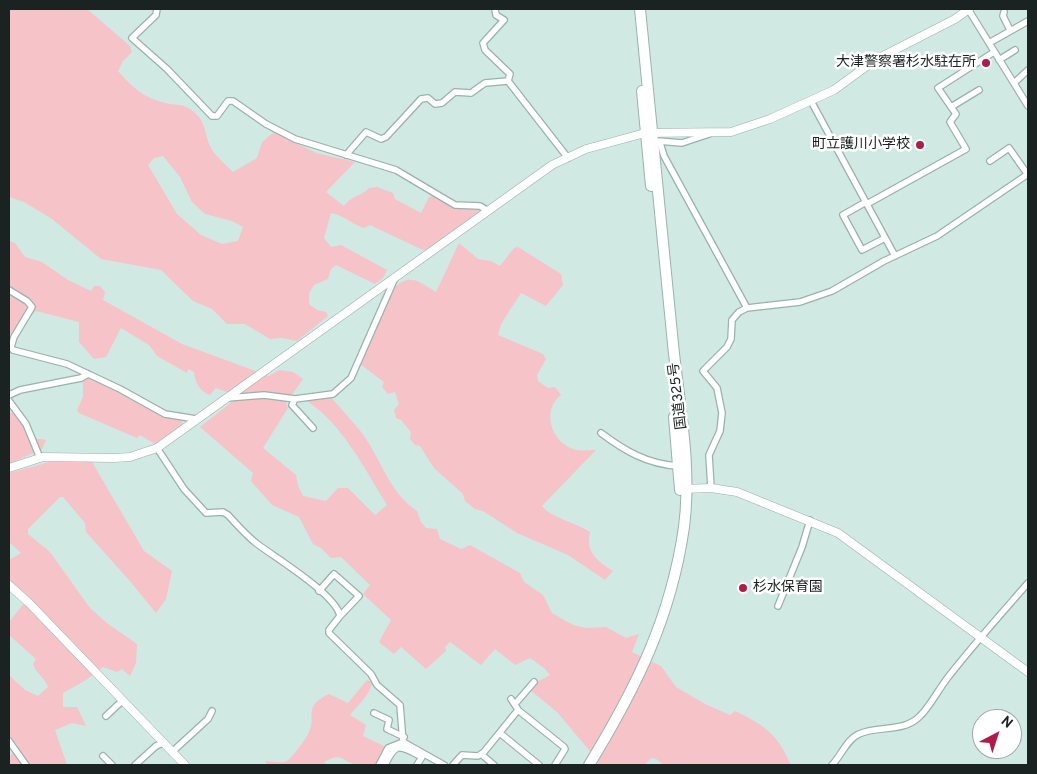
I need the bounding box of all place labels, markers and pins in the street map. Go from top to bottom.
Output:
place label: 大津警察署杉水駐在所 [836,55,976,71]
marker: 大津警察署杉水駐在所 [980,57,992,69]
place label: 町立護川小学校 [812,137,910,153]
marker: 町立護川小学校 [914,139,926,151]
place label: 杉水保育園 [753,580,823,596]
marker: 杉水保育園 [737,582,749,594]

